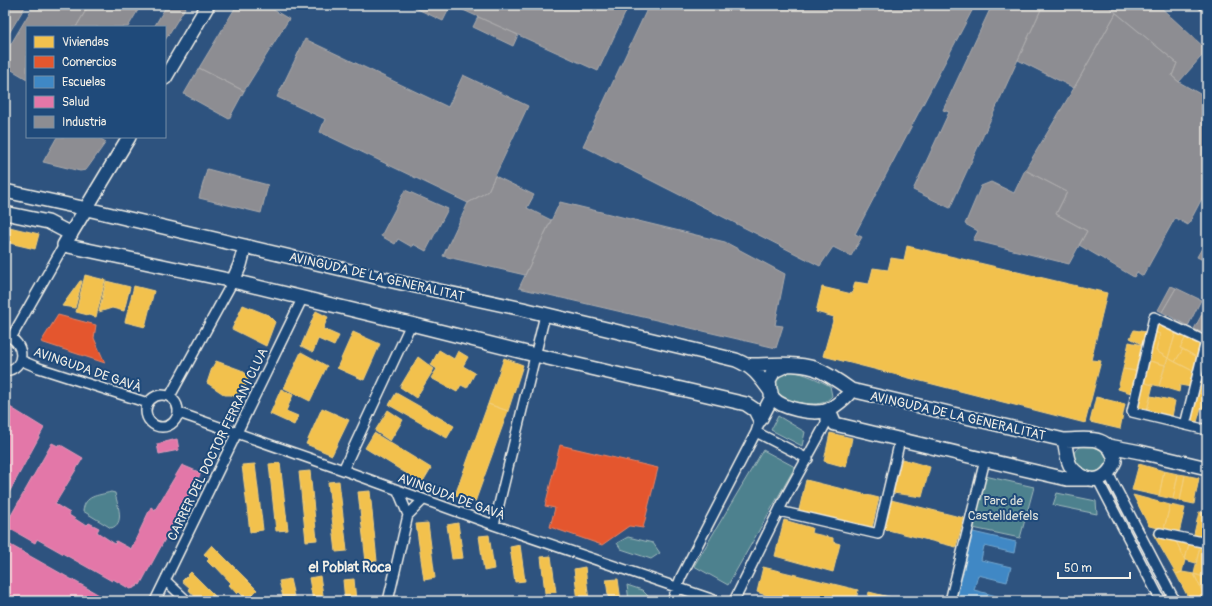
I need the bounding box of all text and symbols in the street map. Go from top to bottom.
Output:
legend [26,26,166,138]
text: Viviendas [62,35,109,50]
text: Comercios [62,55,117,70]
text: Escuelas [62,75,106,90]
text: Salud [62,95,89,110]
text: Industria [62,115,107,130]
street label: AVINGUDA DE LA GENERALITAT [288,249,466,305]
street label: AVINGUDA DE GAVÀ [32,344,144,396]
street label: CARRER DEL DOCTOR FERRAN I CLUA [164,345,272,543]
street label: AVINGUDA DE LA GENERALITAT [869,388,1047,444]
street label: AVINGUDA DE GAVÀ [396,470,508,524]
park label: Parc de Castelldefels [968,493,1038,524]
scale bar [1058,554,1130,580]
district label: el Poblat Roca [308,559,392,576]
text: 50 m [1064,561,1092,576]

